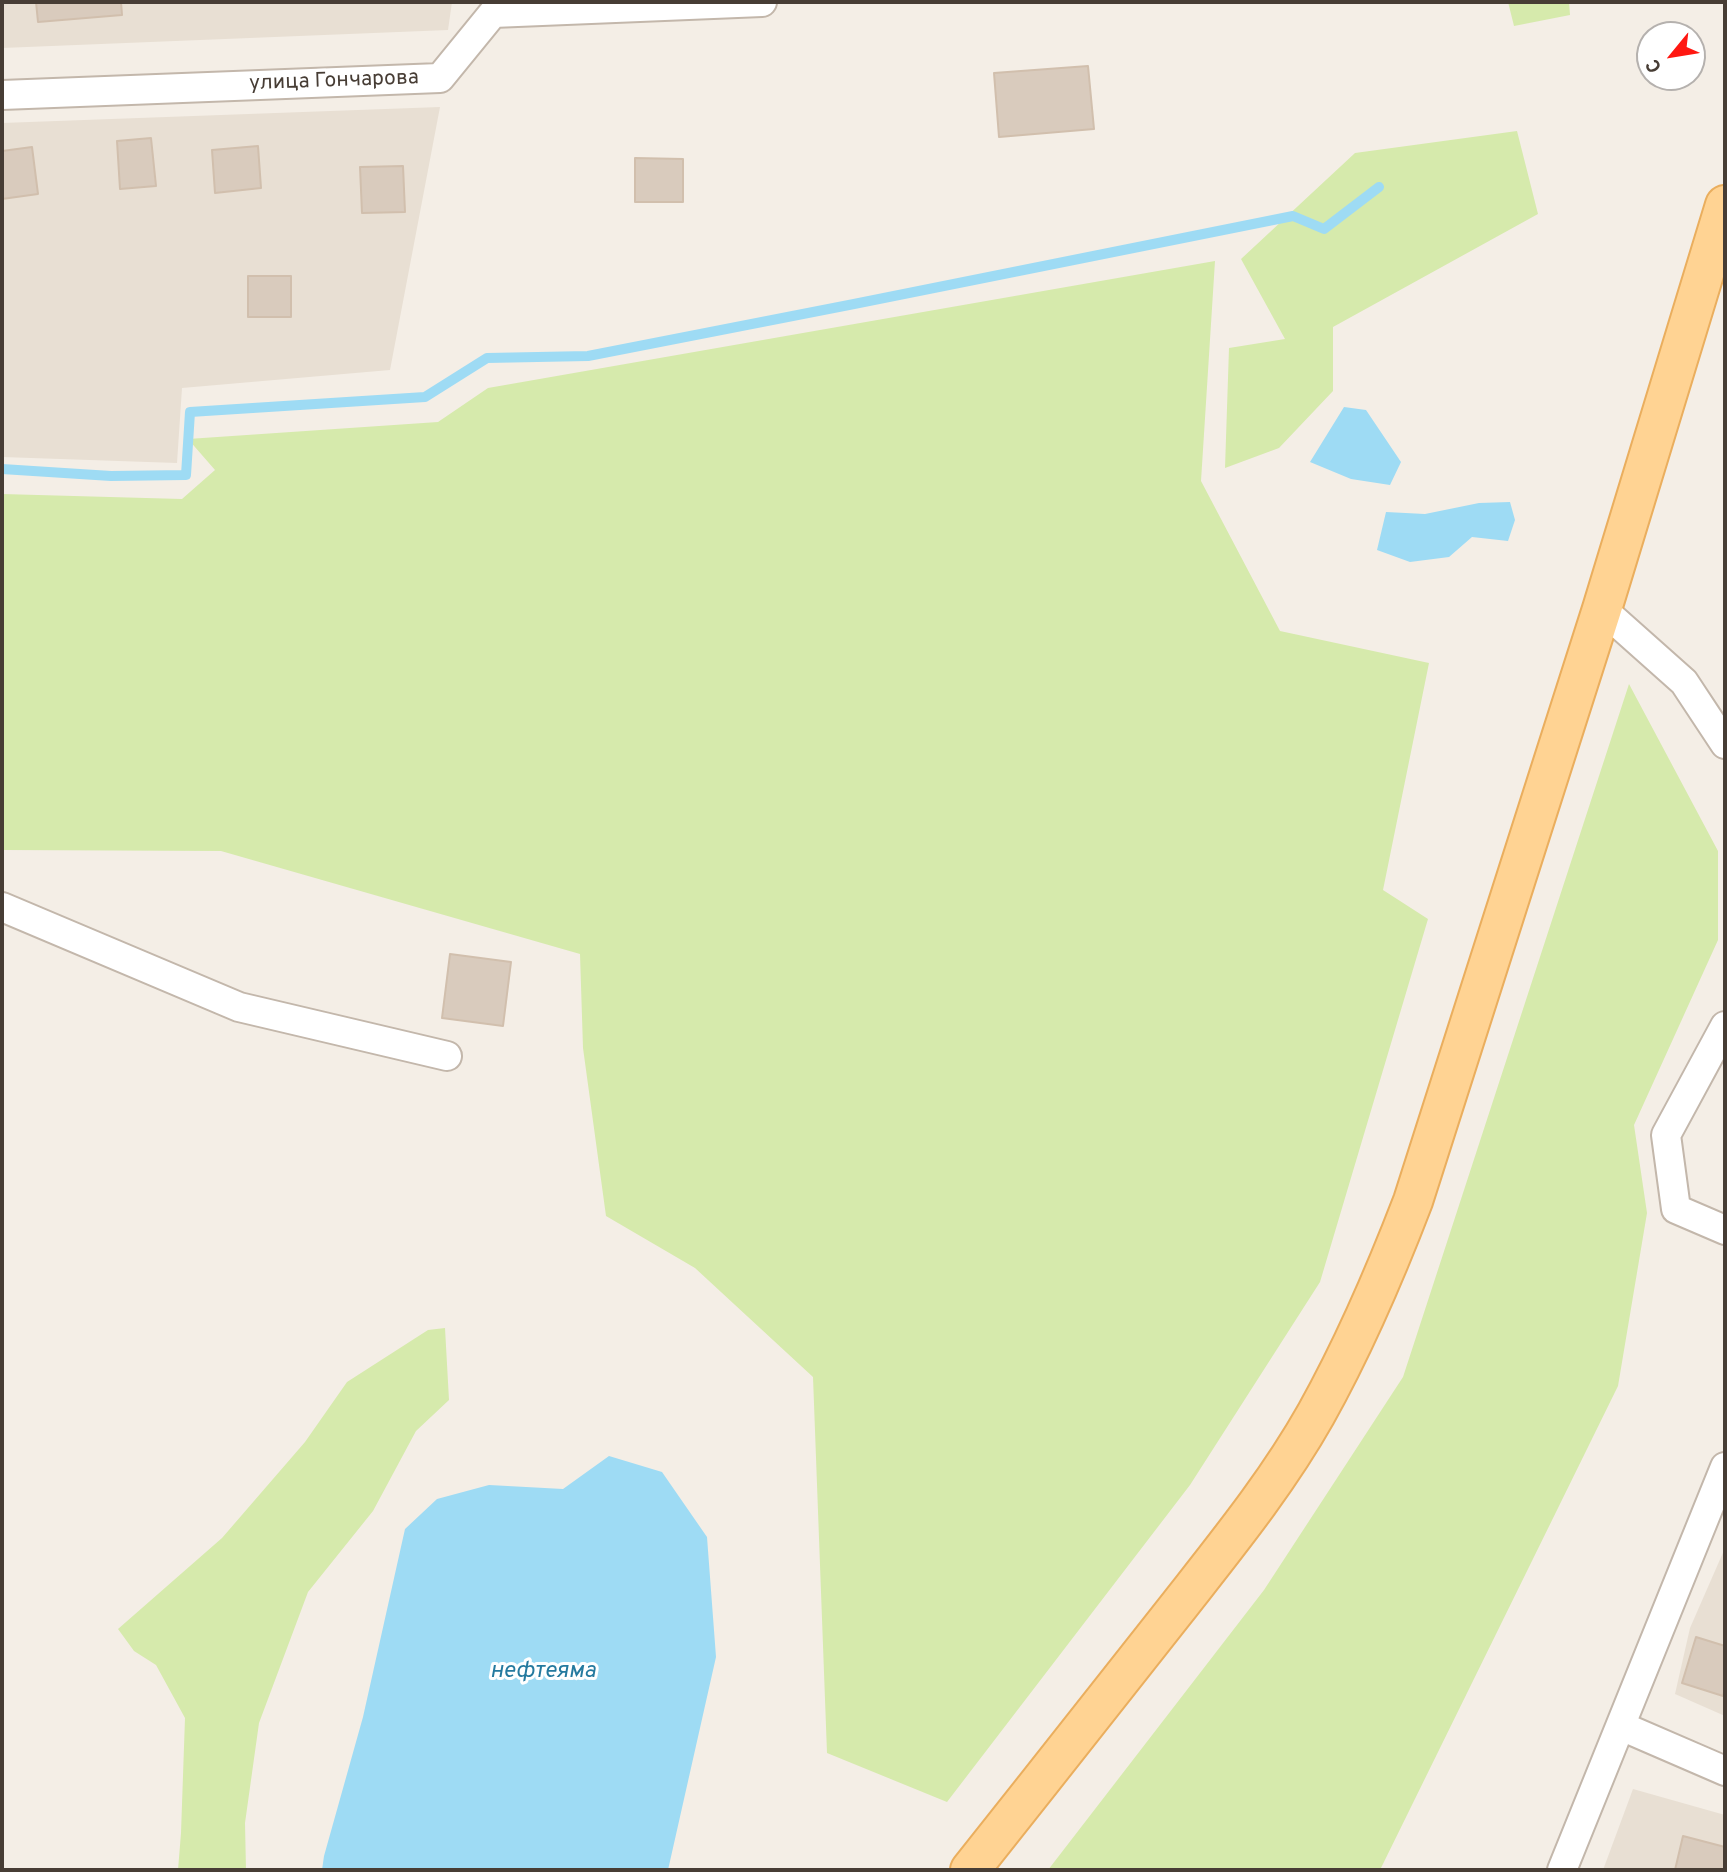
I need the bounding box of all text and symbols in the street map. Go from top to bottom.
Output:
north arrow [1636,21,1706,91]
text: С [1641,54,1668,77]
street label: улица Гончарова [249,66,419,98]
water label: нефтеяма [490,1658,596,1686]

